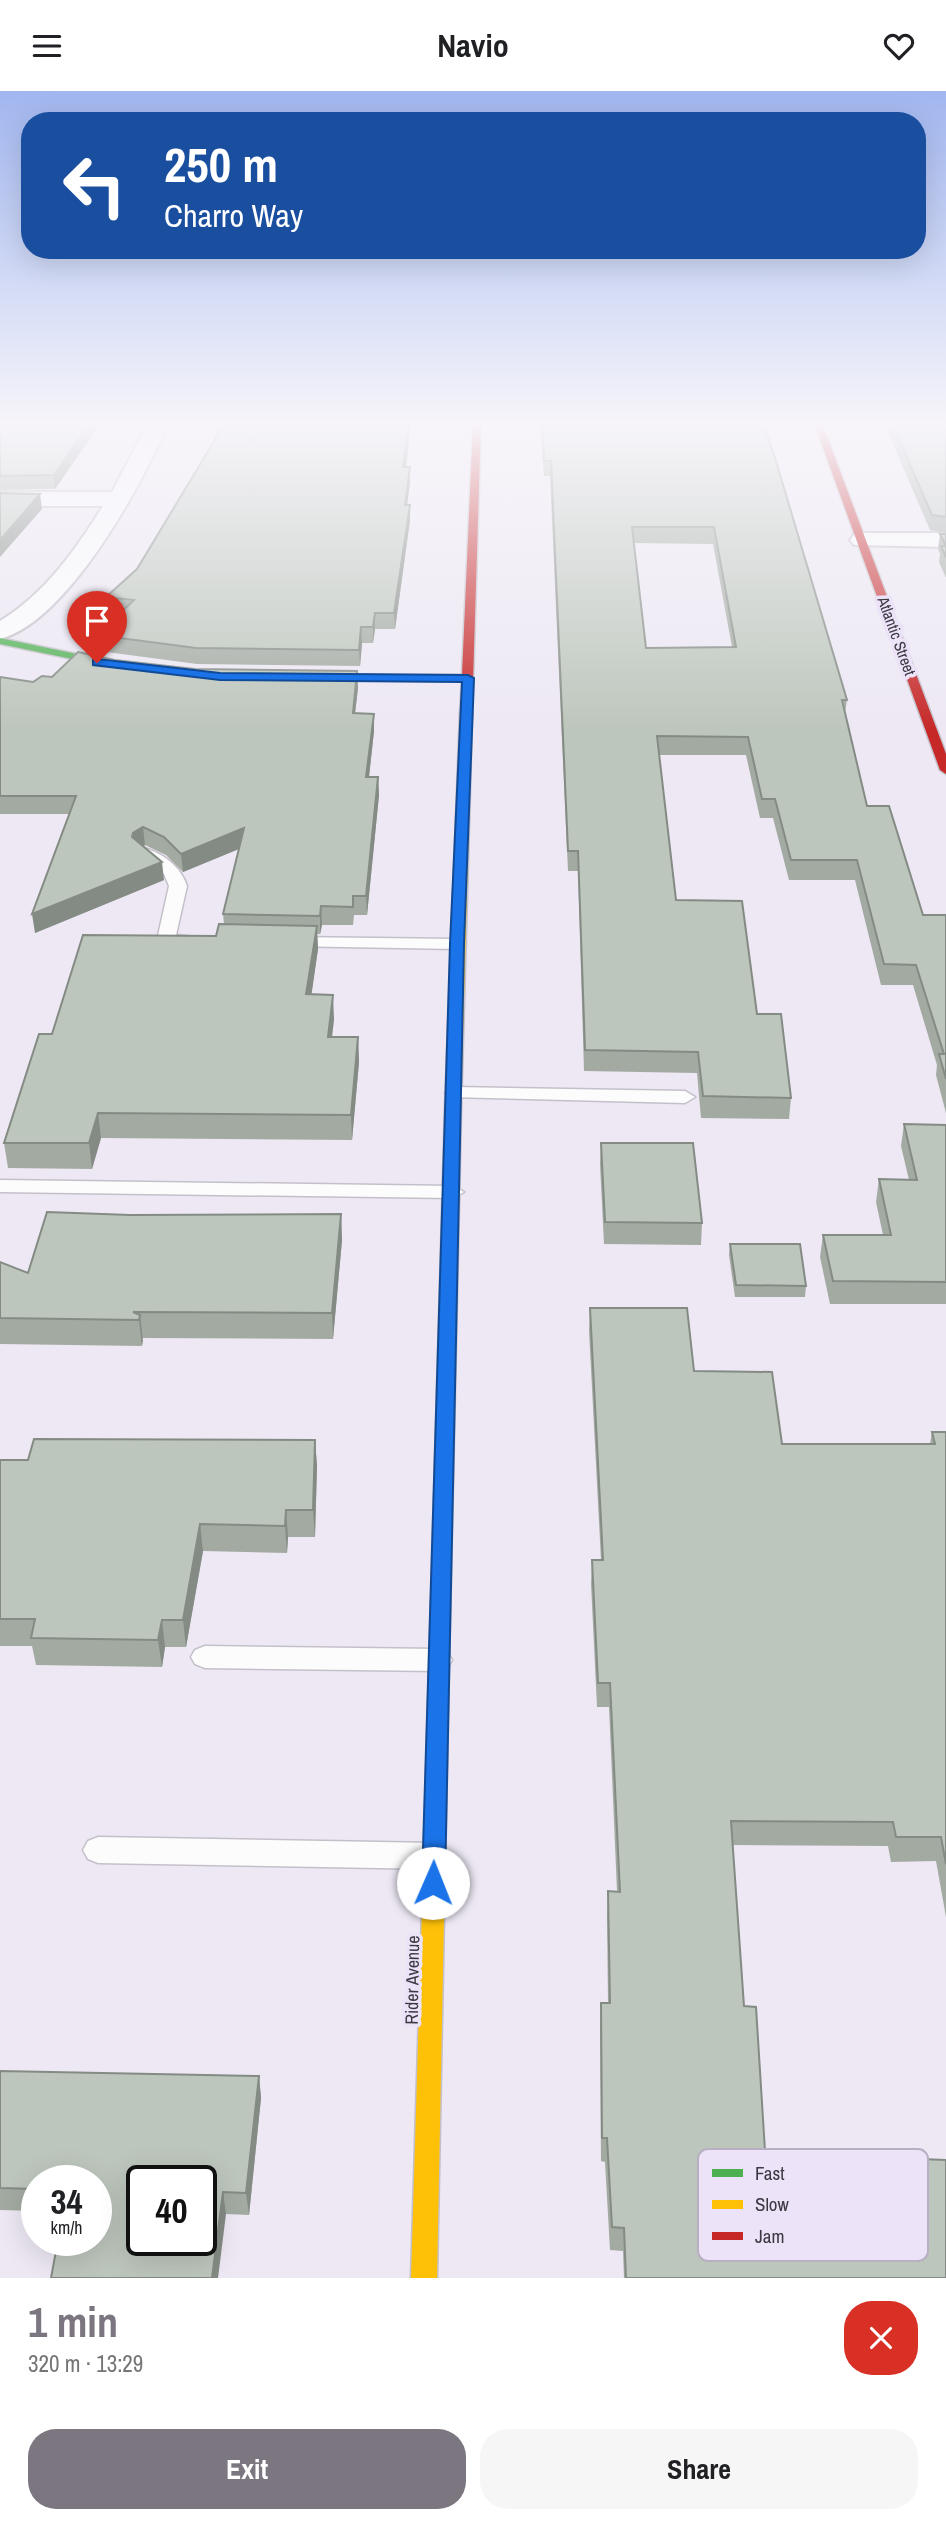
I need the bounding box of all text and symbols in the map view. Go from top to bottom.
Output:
text: Navio [437,24,509,67]
icon: menu [28,27,66,65]
icon: heart [880,27,918,65]
text: 250 m [164,131,278,197]
icon: left [49,140,140,231]
text: Charro Way [164,194,303,237]
pin [67,591,127,663]
street label: Atlantic Street [872,593,922,679]
icon: arrive [78,602,116,640]
position arrow [396,1846,470,1920]
street label: Rider Avenue [399,1935,425,2025]
legend [698,2149,928,2261]
text: Fast [755,2160,785,2186]
speed limit sign: 40 [126,2165,217,2256]
text: 34 [51,2178,82,2225]
text: Slow [755,2191,790,2217]
text: km/h [51,2215,83,2240]
text: Jam [755,2223,784,2249]
text: 1 min [28,2294,118,2350]
button: close [844,2301,918,2375]
text: 320 m · 13:29 [28,2348,143,2379]
button: Exit [28,2429,466,2509]
button: Share [480,2429,918,2509]

